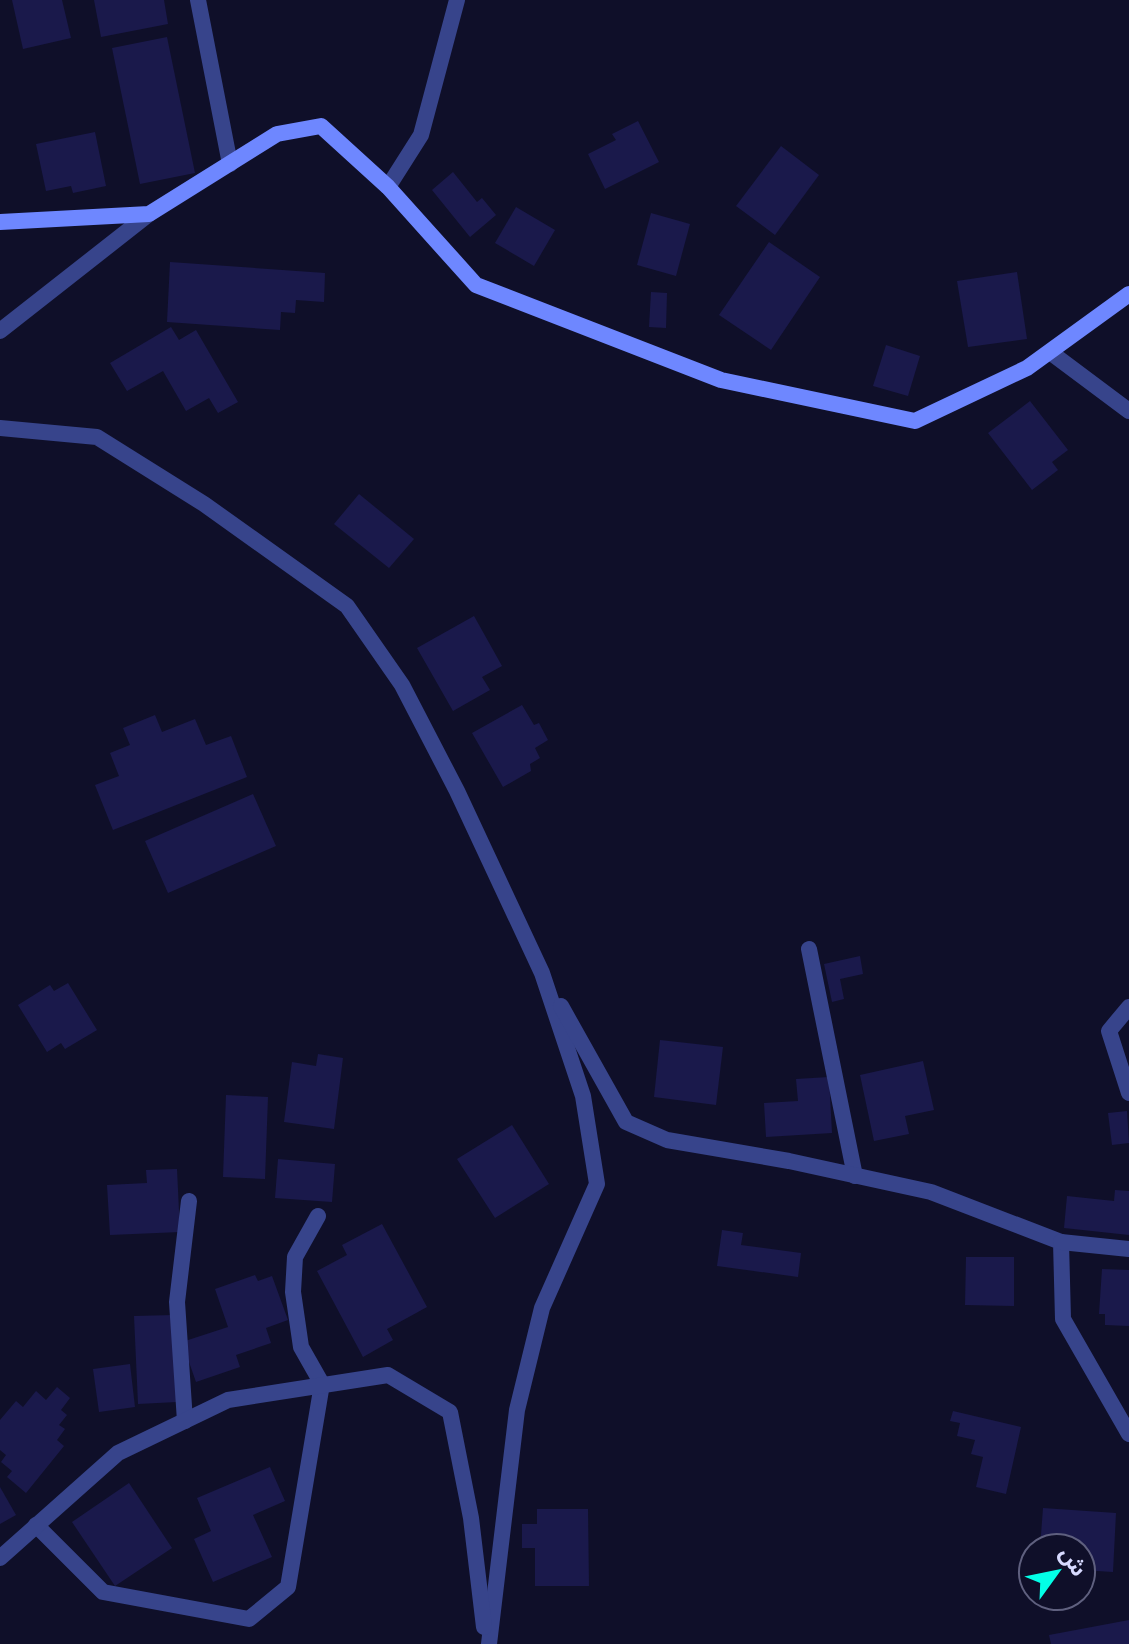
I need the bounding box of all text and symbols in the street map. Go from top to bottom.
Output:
north arrow [1017,1532,1097,1612]
text: ش [1055,1541,1094,1581]

